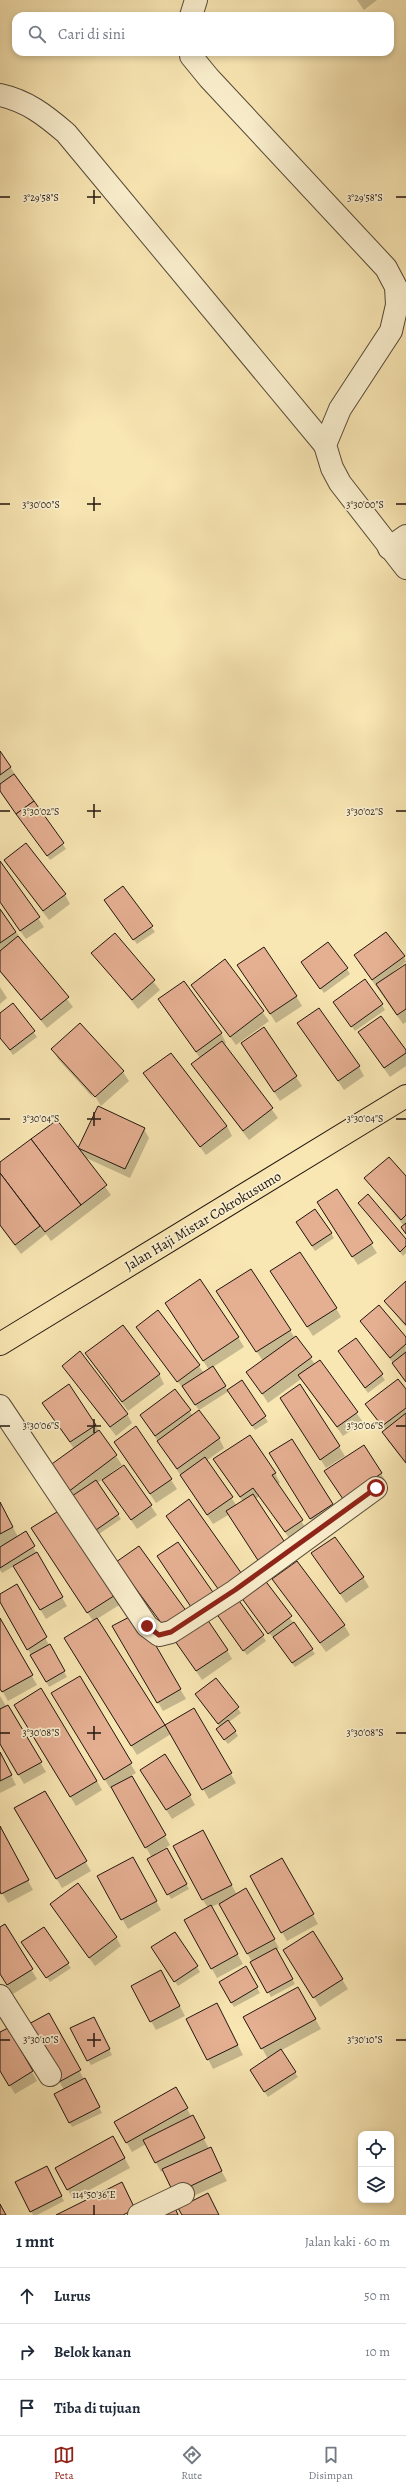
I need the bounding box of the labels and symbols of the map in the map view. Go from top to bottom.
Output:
text: 3°29'58"S [23,191,59,204]
text: 3°29'58"S [347,191,383,204]
text: 3°30'00"S [22,498,60,511]
text: 3°30'00"S [346,498,384,511]
text: 3°30'02"S [23,805,59,818]
text: 3°30'02"S [347,805,383,818]
text: 3°30'04"S [23,1112,59,1125]
text: 3°30'04"S [347,1112,383,1125]
street label: Jalan Haji Mistar Cokrokusumo [121,1167,285,1275]
text: 3°30'06"S [23,1419,59,1432]
text: 3°30'06"S [347,1419,383,1432]
route start [367,1479,385,1497]
route end [138,1617,156,1635]
text: 3°30'08"S [23,1726,59,1739]
text: 3°30'08"S [347,1726,383,1739]
text: 3°30'10"S [23,2033,59,2046]
text: 3°30'10"S [347,2033,383,2046]
text: 114°50'36"E [72,2188,116,2201]

